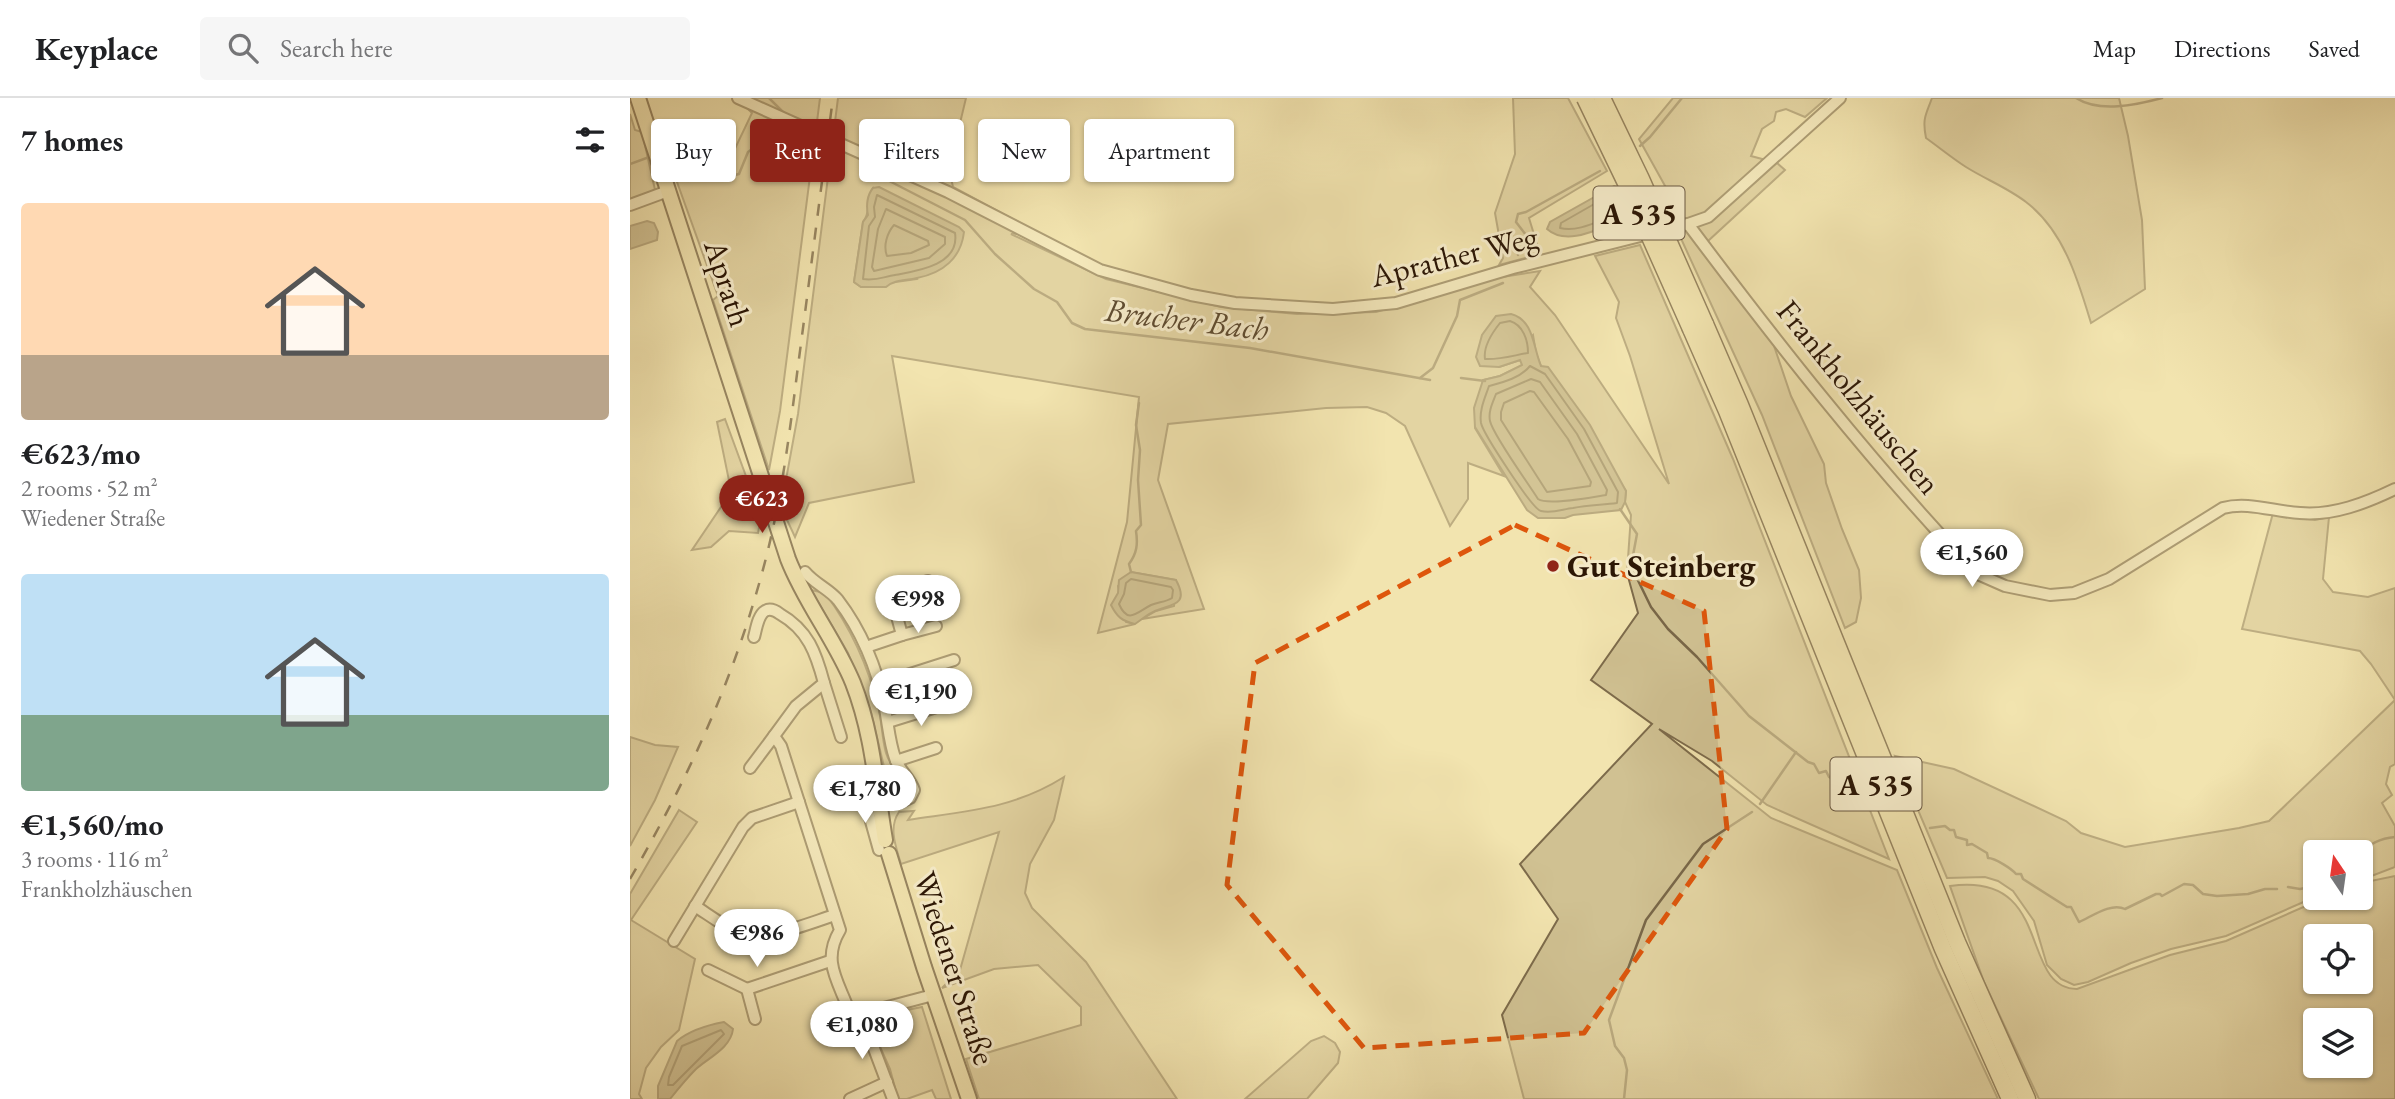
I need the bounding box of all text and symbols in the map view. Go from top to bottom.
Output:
search box [200,17,690,80]
text: Keyplace [35,27,158,70]
icon: search [224,29,262,67]
text: Search here [280,31,393,65]
text: Map [2093,33,2136,64]
text: Directions [2174,33,2271,64]
text: Saved [2309,33,2360,64]
chip: Buy [651,119,736,182]
chip: Rent [750,119,845,182]
chip: Filters [859,119,964,182]
chip: New [978,119,1070,182]
chip: Apartment [1084,119,1234,182]
text: 7 homes [21,121,123,160]
icon: filters [571,121,609,159]
road number: A 535 [1594,186,1684,239]
street label: Aprather Weg [1365,215,1543,297]
street label: Aprath [694,233,762,332]
icon: home [252,248,378,374]
water label: Brucher Bach [1102,288,1271,350]
street label: Frankholzhäuschen [1768,291,1950,503]
text: €623/mo [21,434,140,473]
text: 2 rooms · 52 m² [21,473,158,503]
pin: €623 [721,476,803,535]
text: €623 [735,483,789,513]
text: Wiedener Straße [21,503,165,533]
pin: €1,560 [1915,530,2029,589]
text: €1,560 [1936,537,2008,567]
place label: Gut Steinberg [1567,545,1756,587]
marker: Gut Steinberg [1545,558,1561,574]
pin: €998 [877,575,959,635]
text: €998 [891,583,945,613]
icon: home [252,619,378,745]
pin: €1,190 [864,668,978,728]
text: €1,190 [885,676,957,706]
road number: A 535 [1830,758,1922,810]
pin: €1,780 [808,766,922,825]
text: €1,780 [829,773,901,803]
text: €1,560/mo [21,805,164,844]
north arrow [2303,840,2373,910]
map controls [2303,840,2373,1078]
text: 3 rooms · 116 m² [21,844,169,874]
street label: Wiedener Straße [904,866,1006,1070]
text: Frankholzhäuschen [21,874,193,904]
pin: €986 [716,910,798,969]
text: €986 [730,917,784,947]
button: locate [2303,924,2373,994]
pin: €1,080 [805,1002,919,1061]
button: layers [2303,1008,2373,1078]
text: €1,080 [826,1009,898,1039]

